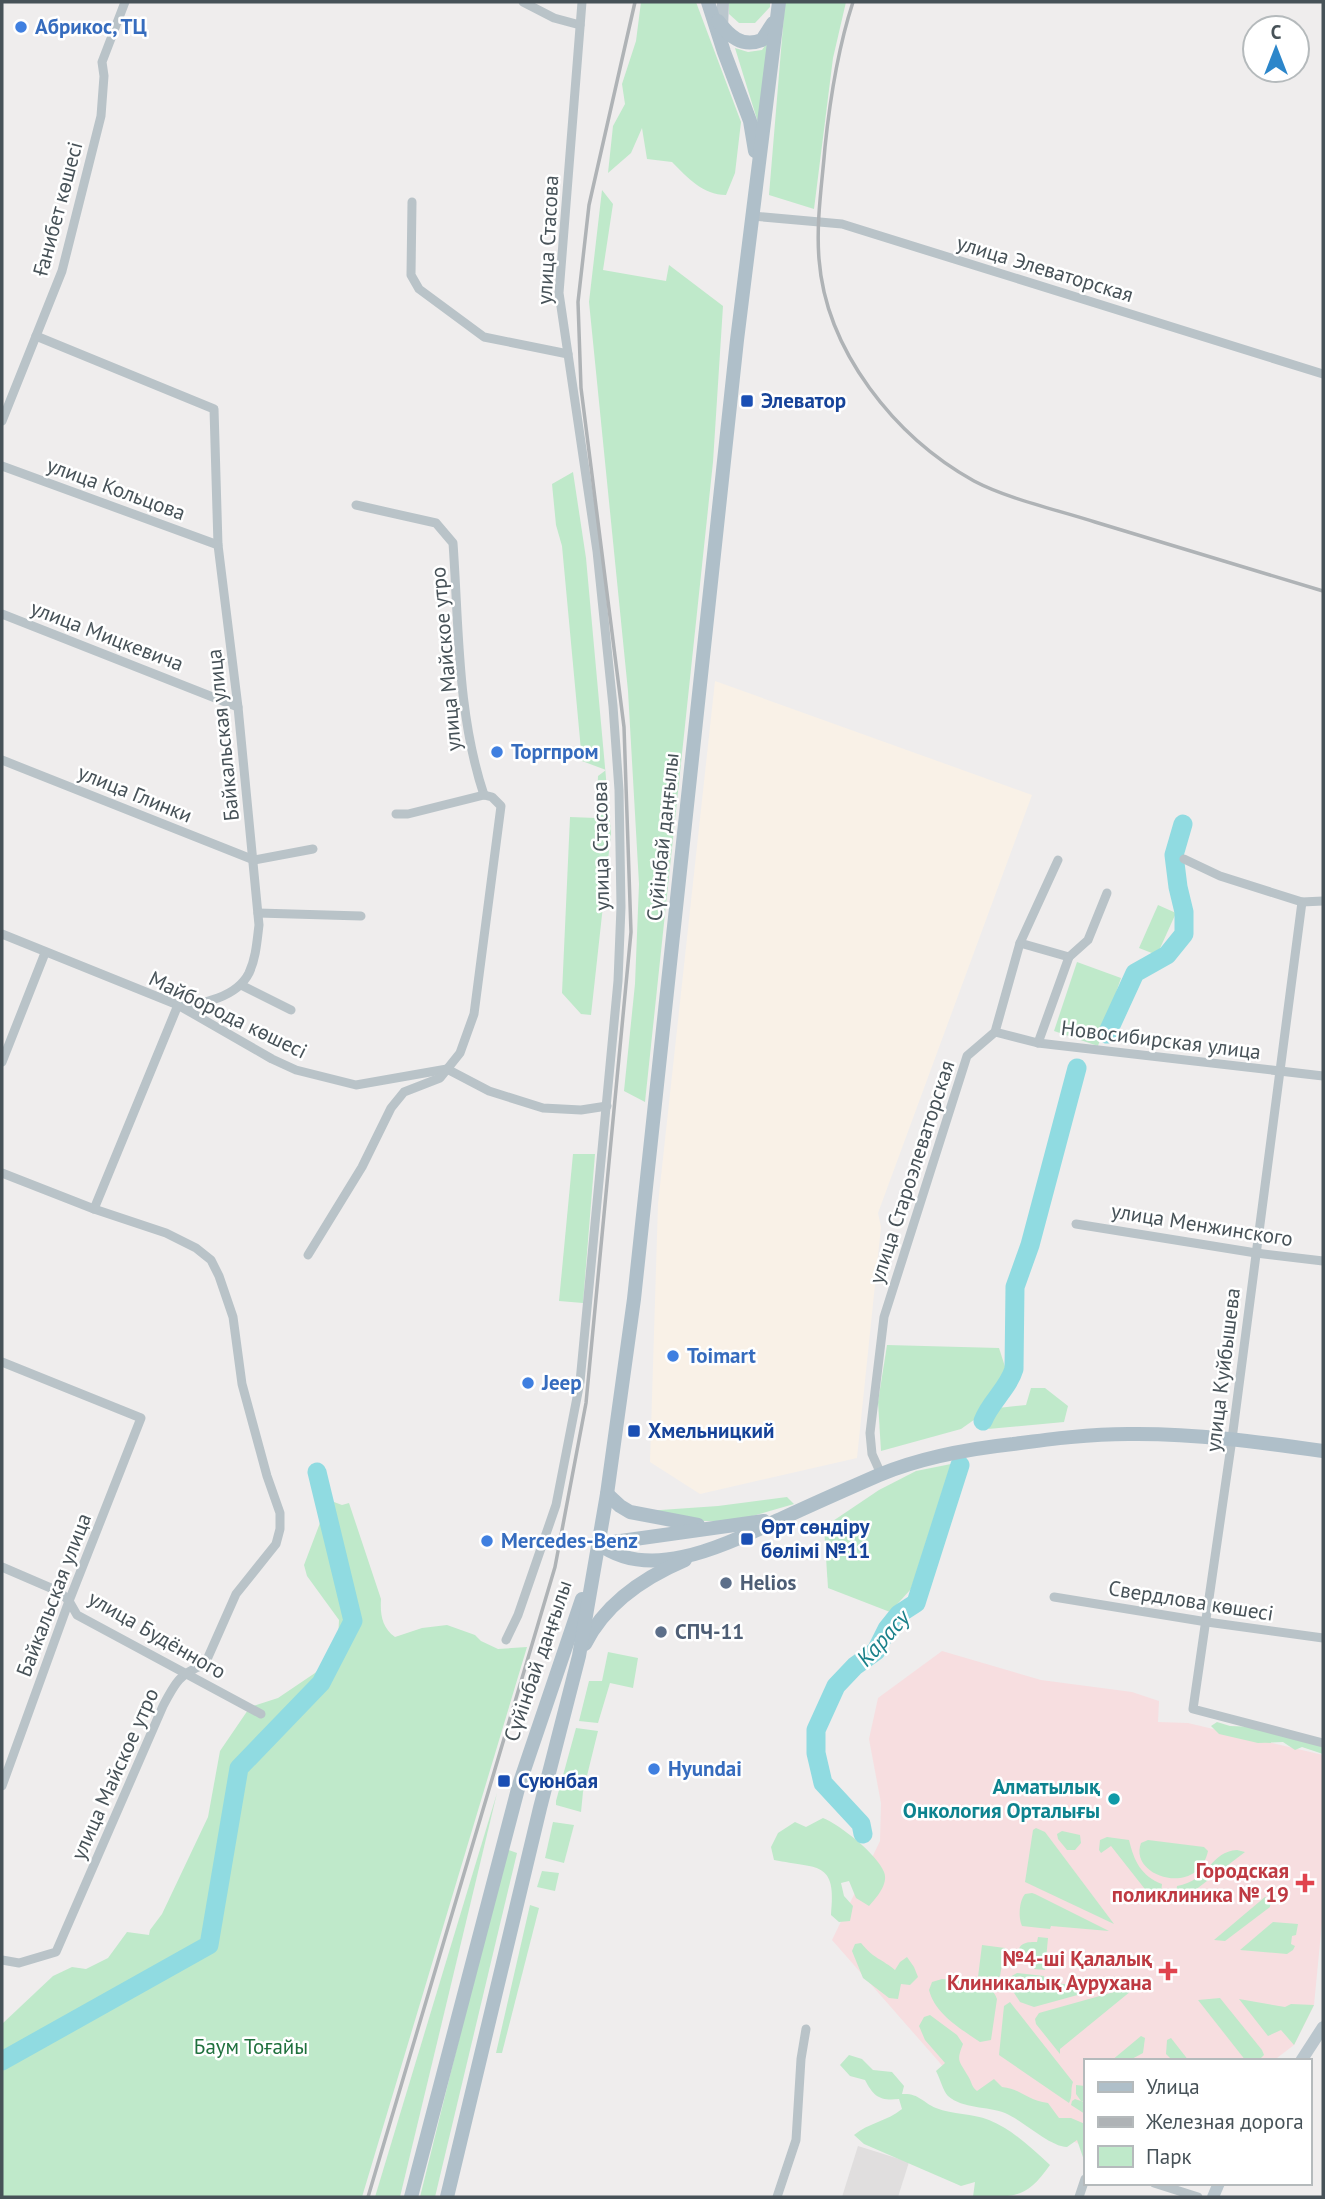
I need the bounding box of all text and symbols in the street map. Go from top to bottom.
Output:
place label: Абрикос, ТЦ [35,13,147,40]
north arrow [1241,14,1311,84]
marker: Абрикос, ТЦ [13,19,29,35]
text: С [1271,20,1282,44]
street label: Ғанибет көшесі [27,139,88,279]
street label: улица Стасова [531,175,564,305]
street label: улица Элеваторская [954,229,1137,308]
place label: Элеватор [761,387,846,414]
marker: Элеватор [739,393,755,409]
street label: улица Кольцова [43,451,189,526]
street label: улица Майское утро [424,566,467,752]
street label: улица Мицкевича [27,594,188,677]
street label: Байкальская улица [200,648,245,822]
place label: Торгпром [511,738,599,765]
marker: Торгпром [489,744,505,760]
street label: Сүйінбай даңғылы [640,752,685,922]
street label: улица Глинки [74,758,196,829]
street label: улица Стасова [586,781,615,911]
street label: Майборода көшесі [145,965,312,1065]
street label: Новосибирская улица [1060,1014,1262,1065]
street label: улица Староэлеваторская [863,1057,960,1287]
street label: улица Менжинского [1109,1197,1295,1252]
street label: улица Куйбышева [1199,1286,1246,1454]
place label: Toimart [687,1342,756,1369]
marker: Toimart [665,1348,681,1364]
place label: Jeep [541,1369,582,1396]
marker: Jeep [520,1375,536,1391]
place label: Хмельницкий [648,1417,774,1444]
marker: Хмельницкий [626,1423,642,1439]
street label: Байкальская улица [10,1509,97,1680]
place label: Өрт сөндіру бөлімі №11 [761,1513,871,1564]
place label: Mercedes-Benz [501,1527,638,1554]
marker: Өрт сөндіру бөлімі №11 [739,1531,755,1547]
marker: Mercedes-Benz [479,1533,495,1549]
place label: Helios [740,1569,796,1596]
street label: Свердлова көшесі [1107,1574,1276,1627]
marker: Helios [718,1575,734,1591]
street label: Сүйінбай даңғылы [497,1577,578,1745]
street label: улица Будённого [83,1584,231,1685]
water label: Карасу [850,1602,917,1672]
place label: СПЧ-11 [675,1618,744,1645]
marker: СПЧ-11 [653,1624,669,1640]
street label: улица Майское утро [65,1684,165,1864]
place label: Hyundai [668,1755,742,1782]
marker: Hyundai [646,1761,662,1777]
place label: Суюнбая [518,1767,598,1794]
marker: Суюнбая [496,1773,512,1789]
place label: Алматылық Онкология Орталығы [903,1773,1100,1824]
marker: Алматылық Онкология Орталығы [1106,1791,1122,1807]
place label: Городская поликлиника № 19 [1112,1857,1289,1908]
marker: Городская поликлиника № 19 [1295,1873,1315,1893]
place label: №4-ші Қалалық Клиникалық Аурухана [947,1945,1152,1996]
marker: №4-ші Қалалық Клиникалық Аурухана [1158,1961,1178,1981]
park label: Баум Тоғайы [194,2033,308,2060]
legend [1084,2059,1311,2185]
text: Улица [1146,2073,1200,2100]
text: Железная дорога [1145,2108,1304,2135]
text: Парк [1146,2143,1192,2170]

